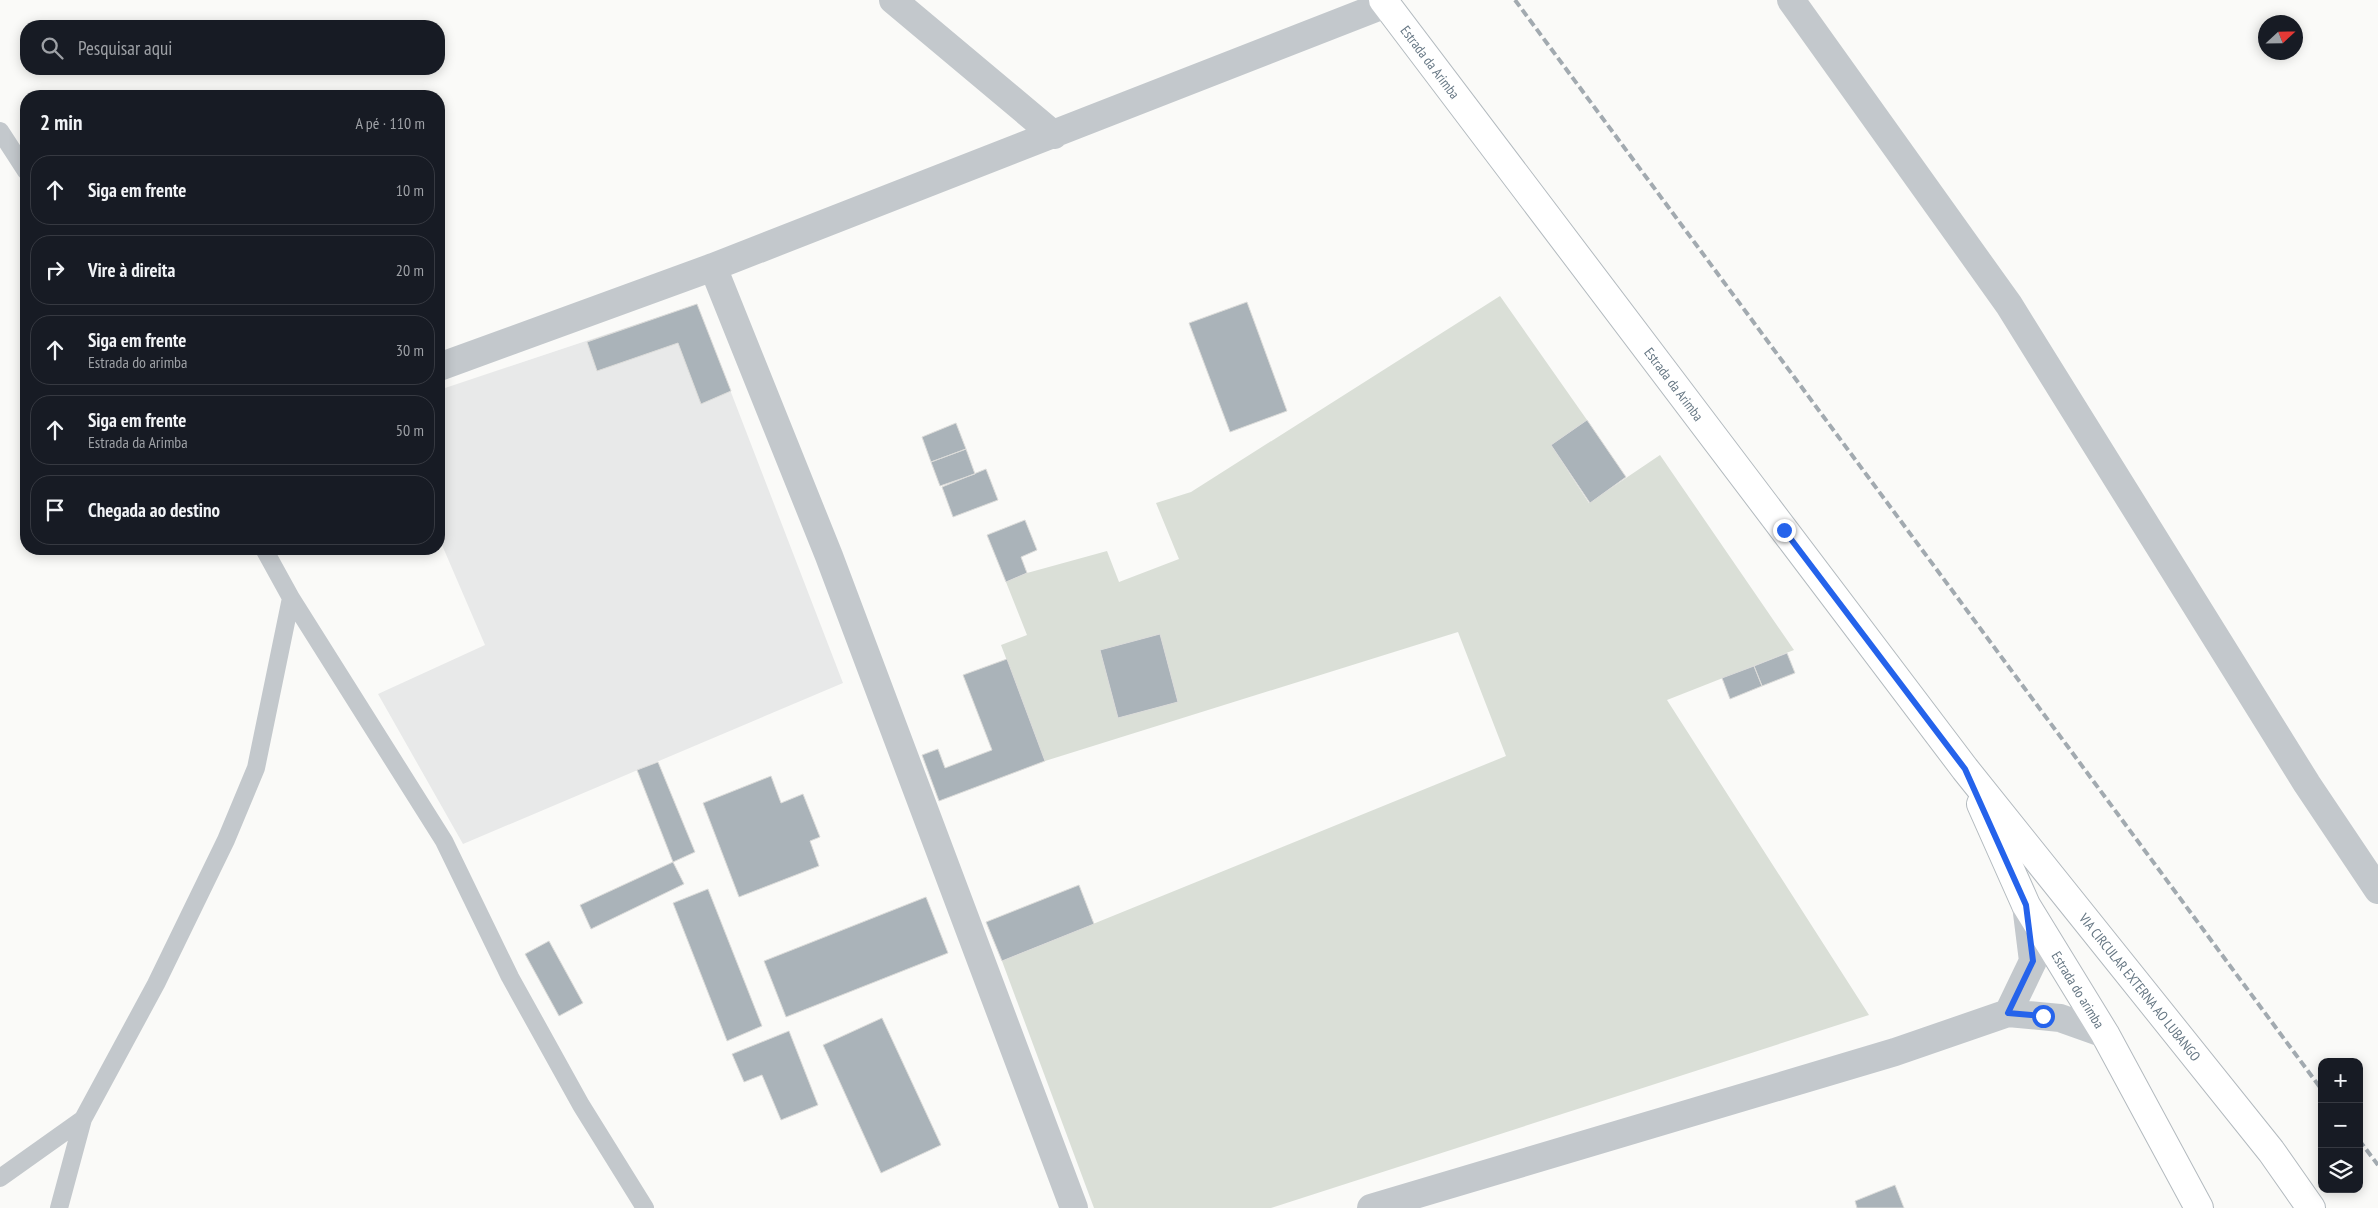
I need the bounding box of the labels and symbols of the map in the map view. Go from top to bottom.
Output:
north arrow [2258,15,2303,60]
street label: Estrada da Arimba [1397,22,1464,102]
street label: Estrada da Arimba [1640,344,1707,425]
route end [1773,519,1796,542]
street label: VIA CIRCULAR EXTERNA AO LUBANGO [2075,909,2205,1065]
street label: Estrada do arimba [2048,948,2108,1032]
route start [2032,1005,2055,1028]

